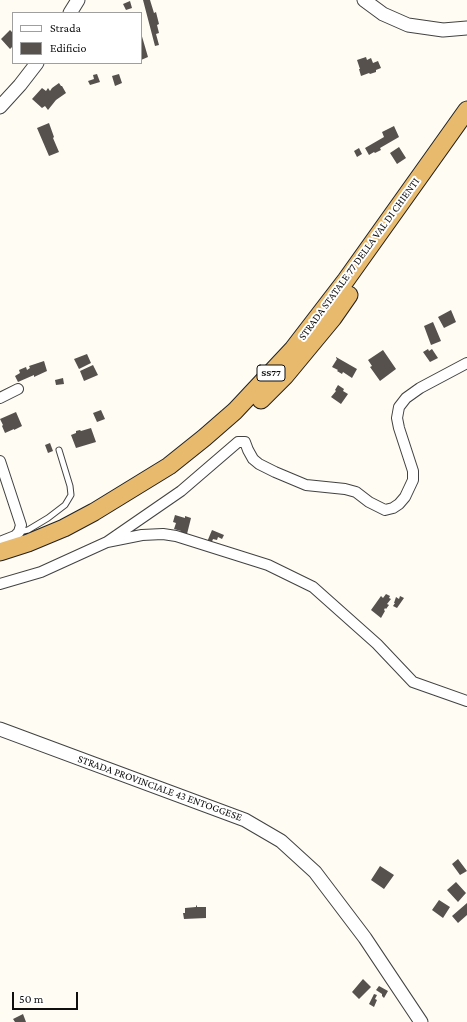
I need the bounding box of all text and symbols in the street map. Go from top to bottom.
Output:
legend [12,12,142,64]
text: Strada [50,21,81,35]
text: Edificio [50,41,86,55]
street label: STRADA STATALE 77 DELLA VAL DI CHIENTI [296,175,422,343]
road number: SS77 [257,365,285,381]
street label: STRADA PROVINCIALE 43 ENTOGGESE [76,752,244,824]
scale bar [14,984,80,1010]
text: 50 m [19,992,43,1006]

